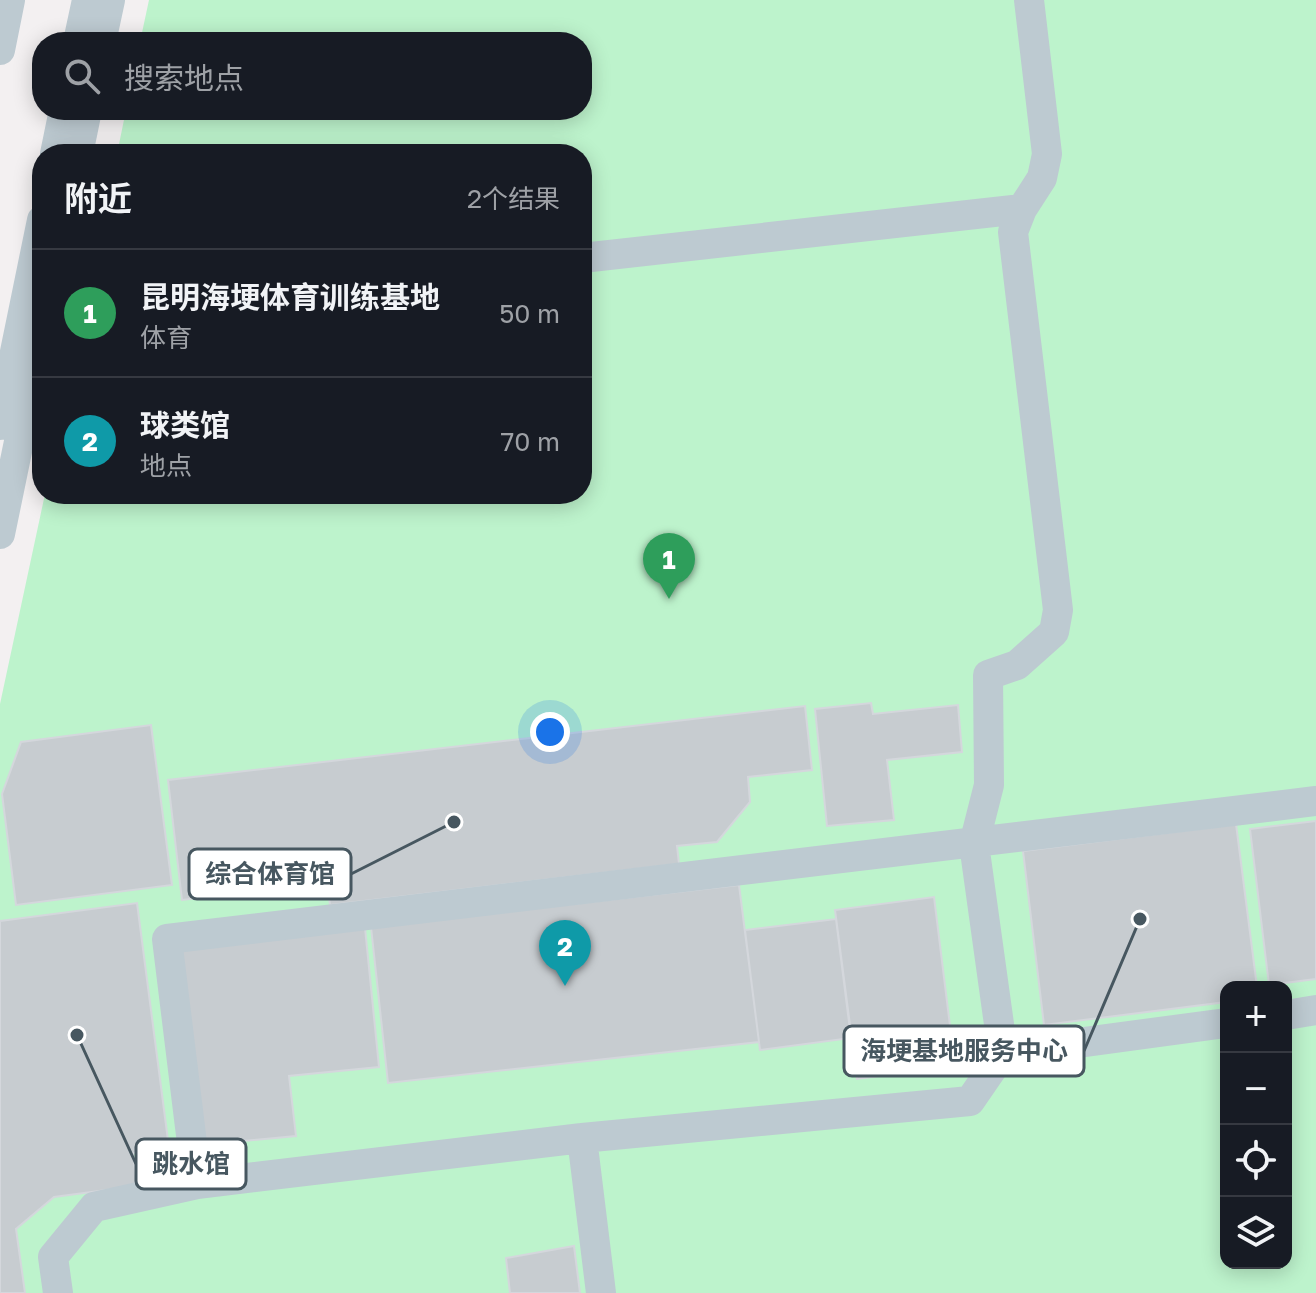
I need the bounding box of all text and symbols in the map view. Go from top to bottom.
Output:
search box [32,32,592,120]
icon: search [60,54,104,98]
text: 搜索地点 [124,60,244,96]
text: 附近 [64,178,132,218]
text: 2个结果 [467,183,560,214]
text: 昆明海埂体育训练基地 [140,279,440,315]
text: 1 [83,298,97,329]
text: 50 m [499,298,560,329]
text: 体育 [140,322,192,353]
text: 球类馆 [140,407,230,443]
text: 2 [82,426,98,457]
text: 70 m [501,426,560,457]
text: 地点 [140,450,192,481]
pin: 1 [643,533,695,599]
your location [530,712,570,752]
callout: 综合体育馆 [189,849,351,899]
text: 综合体育馆 [205,858,335,889]
pin: 2 [539,920,591,986]
map controls [1220,981,1292,1269]
button: + [1220,981,1292,1053]
callout: 海埂基地服务中心 [844,1026,1084,1076]
text: 海埂基地服务中心 [860,1035,1068,1066]
button: − [1220,1053,1292,1125]
button: locate [1220,1125,1292,1197]
callout: 跳水馆 [136,1139,246,1189]
text: 跳水馆 [152,1148,230,1179]
button: layers [1220,1197,1292,1269]

